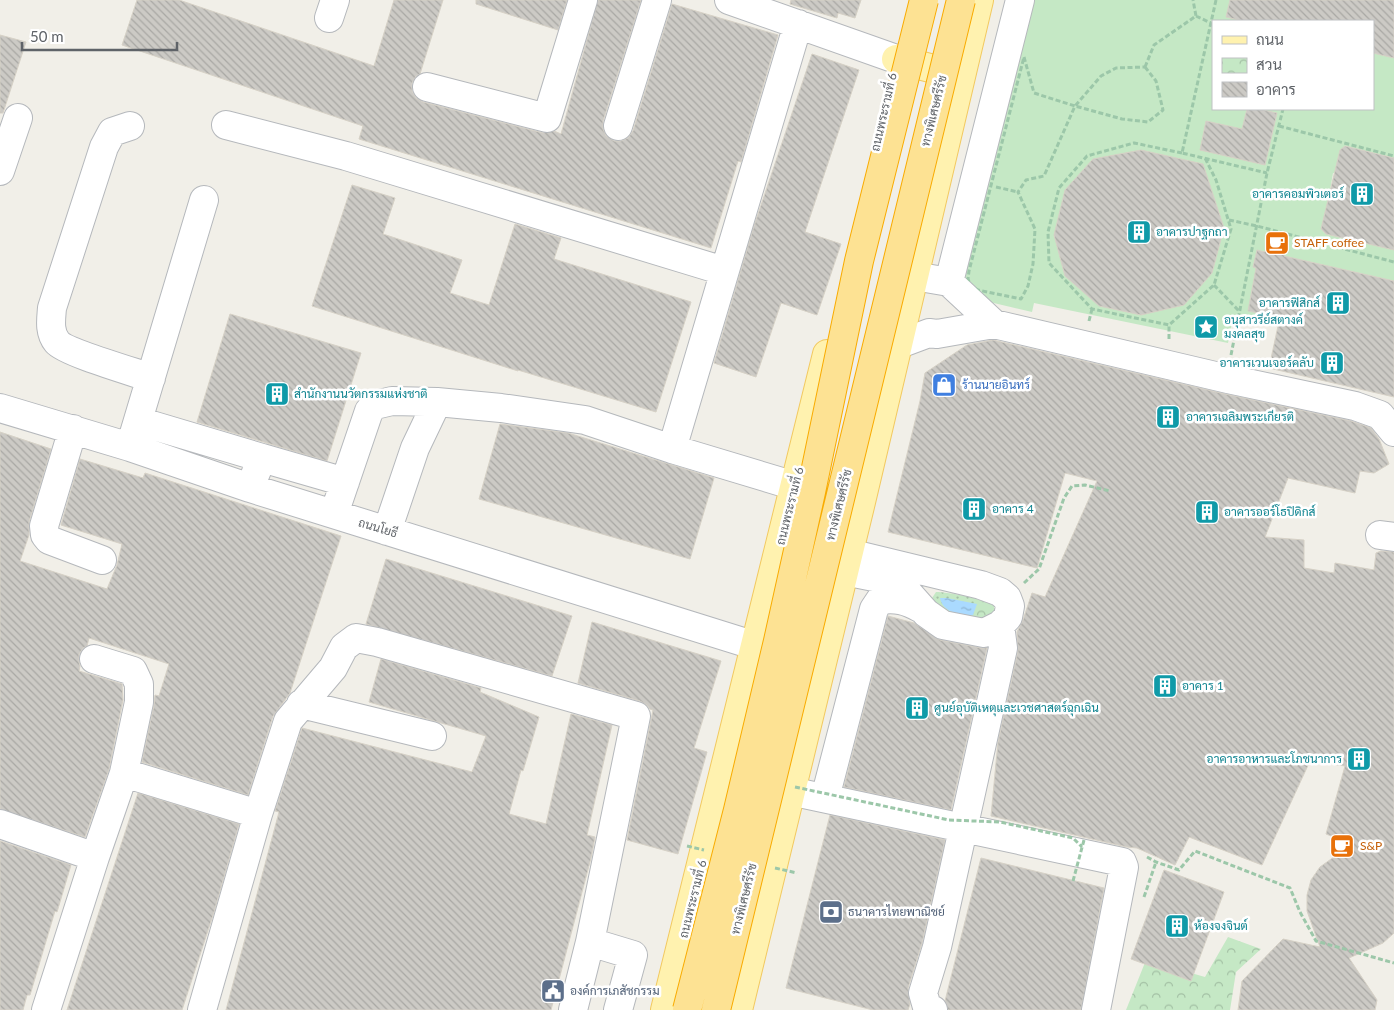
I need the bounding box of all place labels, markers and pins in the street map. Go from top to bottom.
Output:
building icon: อาคารคอมพิวเตอร์ [1349,181,1375,207]
place label: อาคารคอมพิวเตอร์ [1252,186,1344,201]
building icon: อาคารปาฐกถา [1126,219,1152,245]
place label: อาคารปาฐกถา [1156,224,1228,240]
cafe icon: STAFF coffee [1264,230,1290,256]
place label: STAFF coffee [1294,235,1364,250]
building icon: อาคารฟิสิกส์ [1325,290,1351,316]
place label: อาคารฟิสิกส์ [1259,295,1320,310]
place label: อนุสาวรีย์สตางค์ มงคลสุข [1224,312,1303,343]
place icon: อนุสาวรีย์สตางค์ มงคลสุข [1193,314,1219,340]
building icon: อาคารเวนเจอร์คลับ [1319,350,1345,376]
place label: อาคารเวนเจอร์คลับ [1220,355,1314,370]
shop icon: ร้านนายอินทร์ [931,372,957,398]
place label: ร้านนายอินทร์ [962,377,1030,392]
building icon: สำนักงานนวัตกรรมแห่งชาติ [264,381,290,407]
place label: สำนักงานนวัตกรรมแห่งชาติ [294,386,428,401]
building icon: อาคารเฉลิมพระเกียรติ [1155,404,1181,430]
place label: อาคารเฉลิมพระเกียรติ [1186,409,1294,424]
building icon: อาคาร 4 [961,496,987,522]
building icon: อาคารออร์โธปิดิกส์ [1194,499,1220,525]
place label: อาคาร 4 [992,501,1034,516]
place label: อาคารออร์โธปิดิกส์ [1224,504,1316,519]
building icon: อาคาร 1 [1152,673,1178,699]
place label: อาคาร 1 [1182,678,1224,693]
building icon: ศูนย์อุบัติเหตุและเวชศาสตร์ฉุกเฉิน [904,695,930,721]
place label: ศูนย์อุบัติเหตุและเวชศาสตร์ฉุกเฉิน [934,700,1099,717]
building icon: อาคารอาหารและโภชนาการ [1346,746,1372,772]
place label: อาคารอาหารและโภชนาการ [1207,751,1342,766]
cafe icon: S&P [1329,833,1355,859]
place label: S&P [1360,838,1382,853]
bank icon: ธนาคารไทยพาณิชย์ [818,899,844,925]
place label: ธนาคารไทยพาณิชย์ [848,904,945,919]
building icon: ห้องจงจินต์ [1164,913,1190,939]
place label: ห้องจงจินต์ [1194,918,1248,933]
public building icon: องค์การเภสัชกรรม [540,978,566,1004]
place label: องค์การเภสัชกรรม [570,983,660,998]

